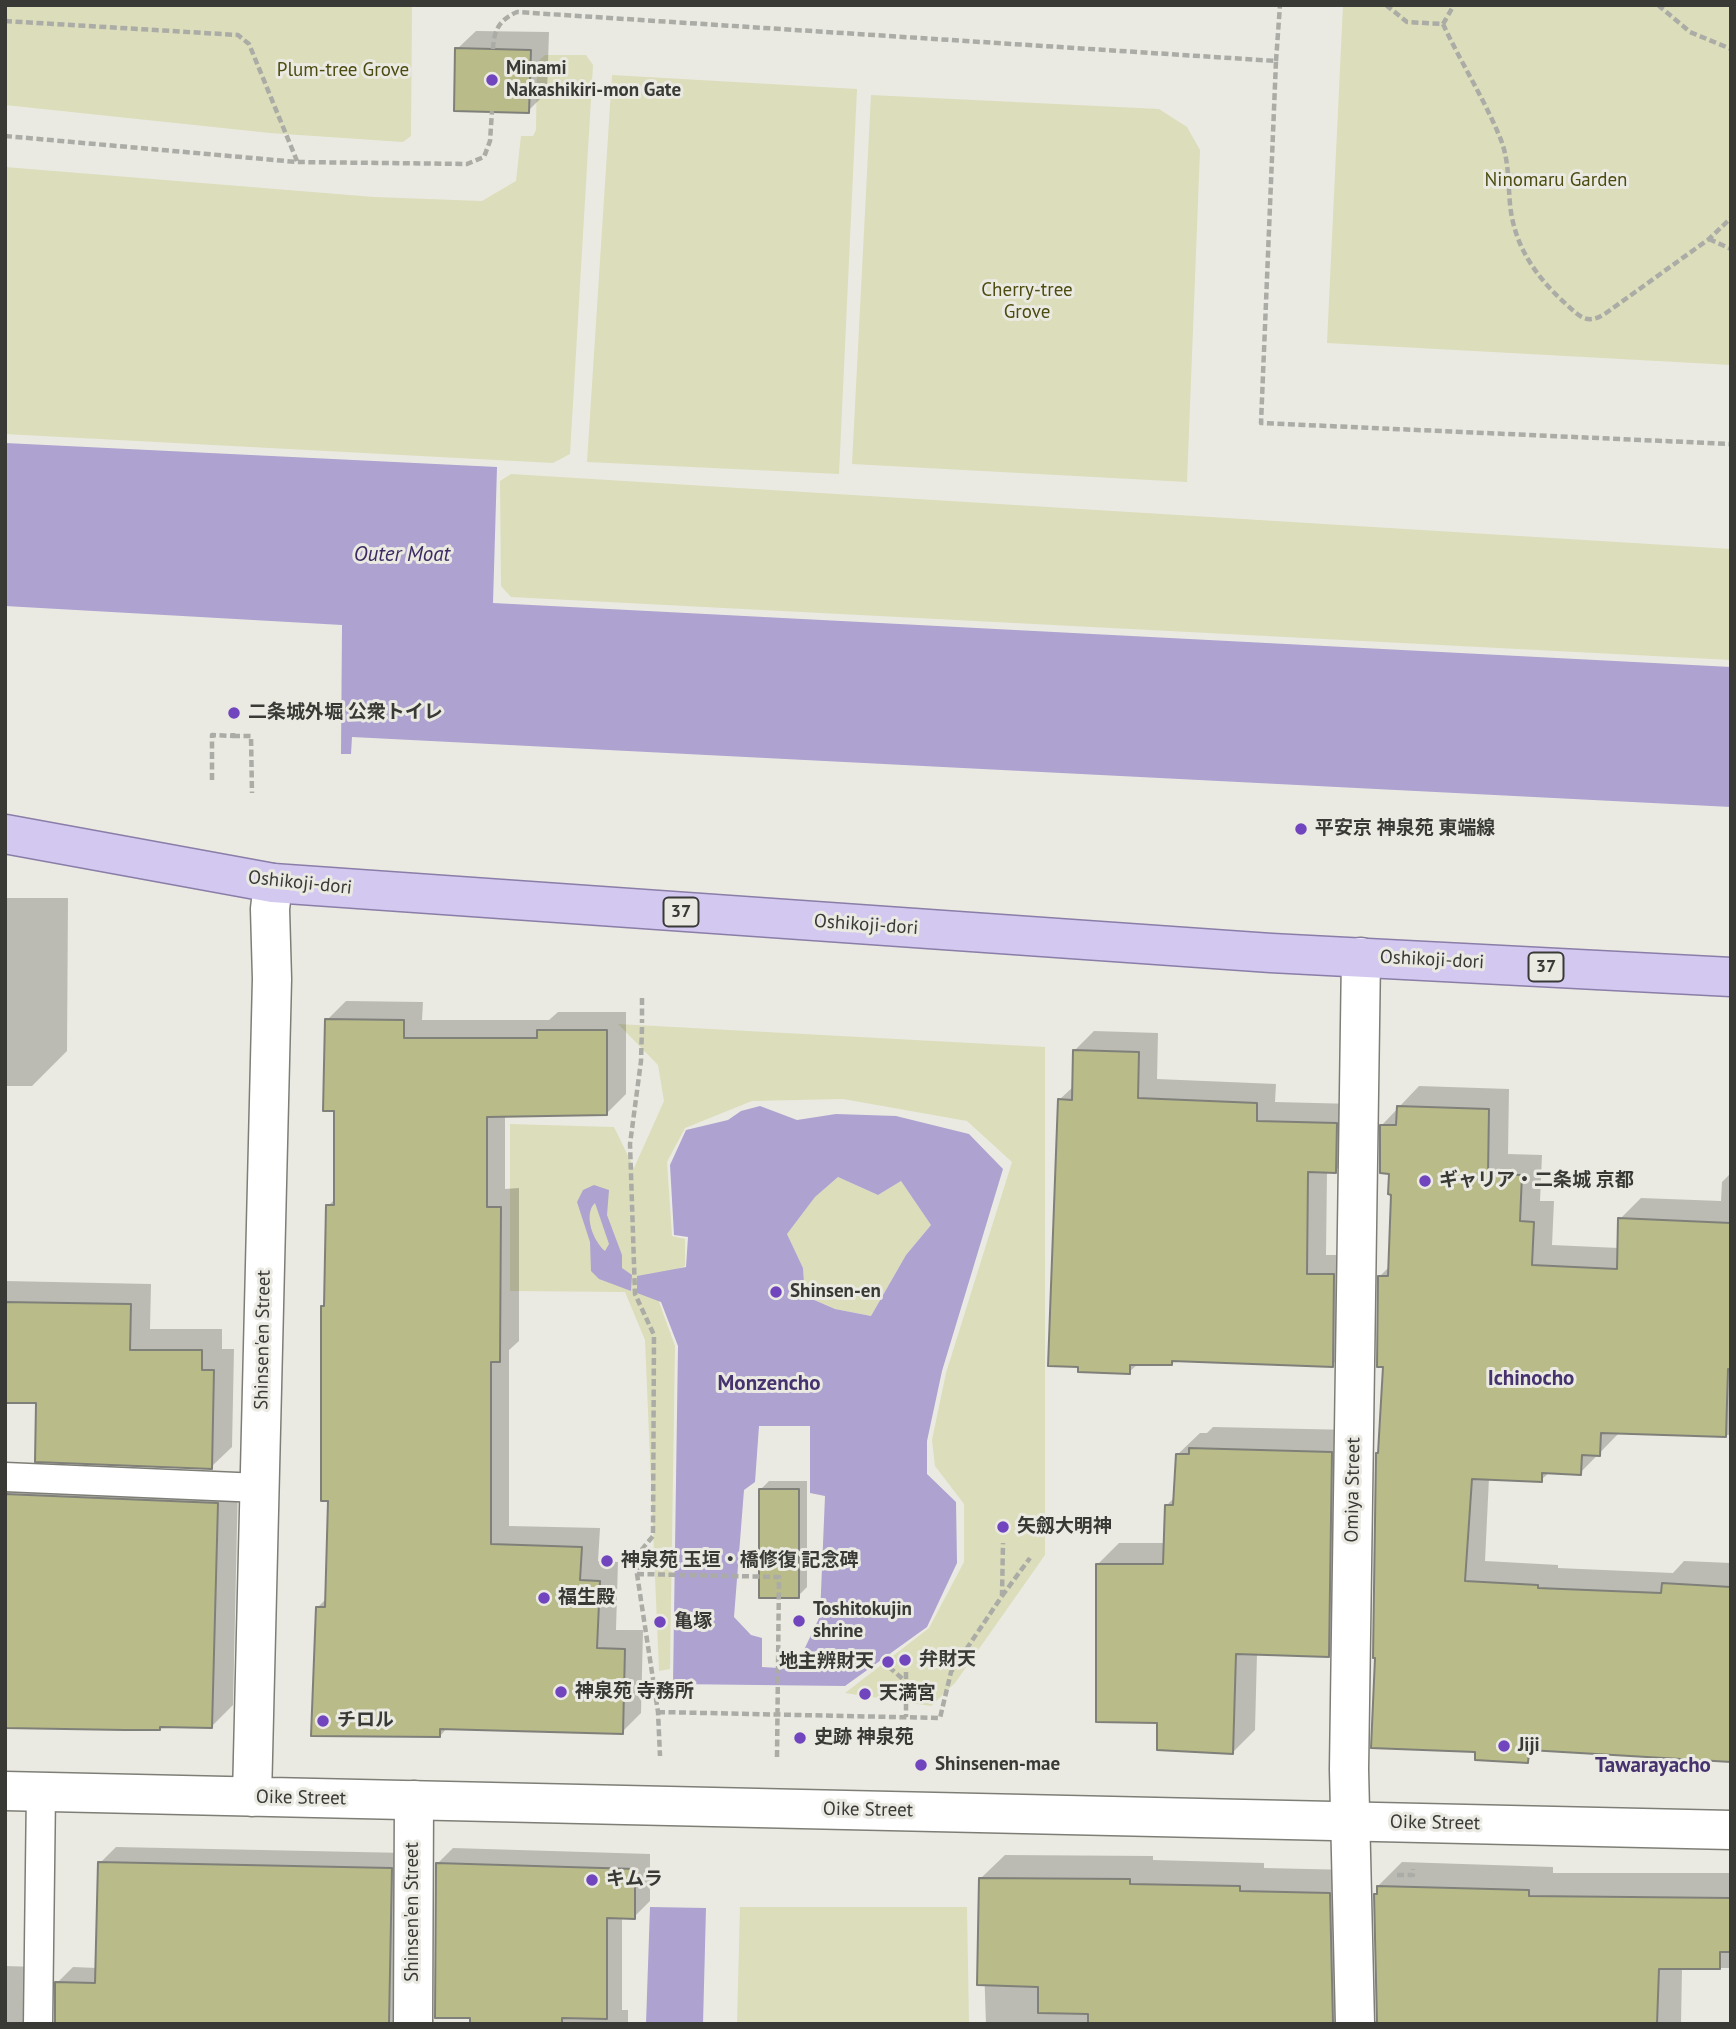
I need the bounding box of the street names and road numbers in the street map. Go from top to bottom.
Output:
street label: Oshikoji-dori [247,866,353,900]
road number: 37 [664,897,698,926]
street label: Oshikoji-dori [813,910,919,940]
street label: Oshikoji-dori [1379,946,1485,974]
road number: 37 [1528,952,1564,982]
street label: Shinsen'en Street [250,1270,276,1410]
street label: Omiya Street [1341,1437,1365,1543]
street label: Oike Street [256,1786,346,1810]
street label: Oike Street [823,1798,913,1822]
street label: Oike Street [1390,1811,1480,1835]
street label: Shinsen'en Street [402,1842,424,1982]

